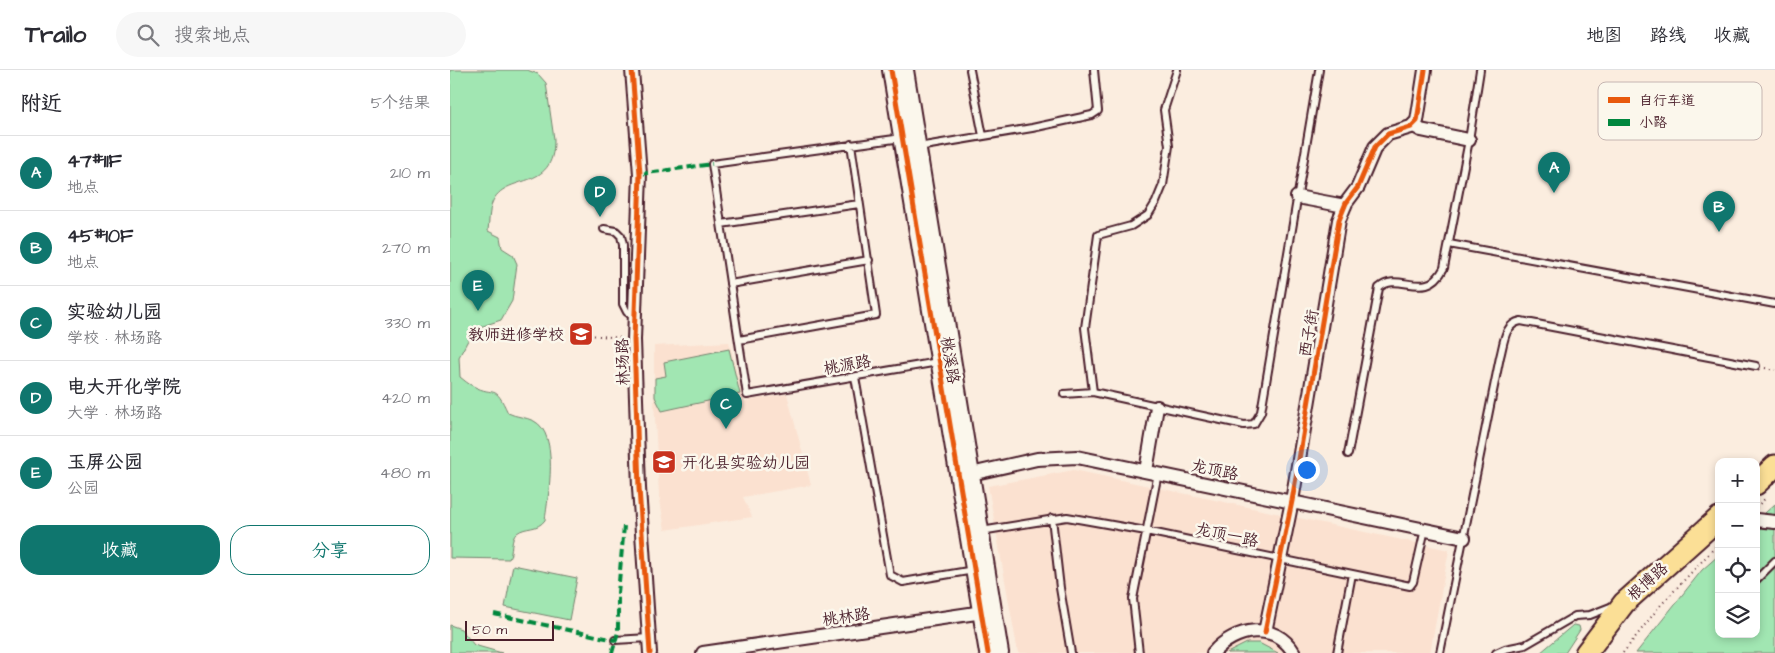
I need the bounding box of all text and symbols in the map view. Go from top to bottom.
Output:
search box [116,12,466,57]
text: Trailo [25,18,86,52]
icon: search [134,21,162,49]
text: 搜索地点 [174,22,250,49]
text: 地图 [1586,23,1622,48]
text: 路线 [1650,23,1686,48]
text: 收藏 [1714,23,1750,48]
legend [1598,82,1762,140]
text: 附近 [20,89,62,118]
text: 自行车道 [1639,91,1695,111]
text: 5个结果 [371,92,430,114]
text: 小路 [1639,113,1667,133]
text: 47#11F [67,148,122,175]
pin: A [1538,152,1570,193]
text: A [31,162,41,184]
text: 210 m [390,162,430,184]
text: 地点 [67,176,99,198]
pin: D [584,176,616,217]
pin: B [1703,191,1735,232]
text: 45#10F [67,223,133,250]
text: B [30,237,42,259]
text: 270 m [382,237,430,259]
text: 地点 [67,251,99,273]
pin: E [462,270,494,311]
text: 实验幼儿园 [67,299,162,326]
street label: 西子街 [1294,308,1324,359]
text: C [30,312,42,334]
text: 330 m [385,312,430,334]
school or university icon: 教师进修学校 [568,321,594,347]
place label: 教师进修学校 [468,324,564,346]
text: 学校 · 林场路 [67,327,162,349]
street label: 桃溪路 [935,335,965,386]
street label: 林场路 [611,338,635,386]
street label: 桃源路 [822,350,873,380]
text: 电大开化学院 [67,374,181,401]
text: D [31,387,41,409]
text: 420 m [381,387,430,409]
pin: C [710,388,742,429]
text: 大学 · 林场路 [67,402,162,424]
text: 玉屏公园 [67,449,143,476]
school or university icon: 开化县实验幼儿园 [651,449,677,475]
place label: 开化县实验幼儿园 [682,452,810,474]
street label: 龙顶路 [1189,454,1241,486]
your location [1294,457,1320,483]
map controls [1715,458,1760,638]
button: + [1715,458,1760,503]
text: E [31,462,41,484]
text: 480 m [380,462,430,484]
text: 公园 [67,477,99,499]
button: − [1715,503,1760,548]
street label: 龙顶一路 [1193,518,1260,552]
button: 收藏 [20,525,220,575]
button: 分享 [230,525,430,575]
button: locate [1715,548,1760,593]
street label: 根博路 [1622,558,1673,606]
button: layers [1715,593,1760,638]
street label: 桃林路 [821,603,871,631]
scale bar [465,618,554,641]
text: 50 m [472,620,507,640]

